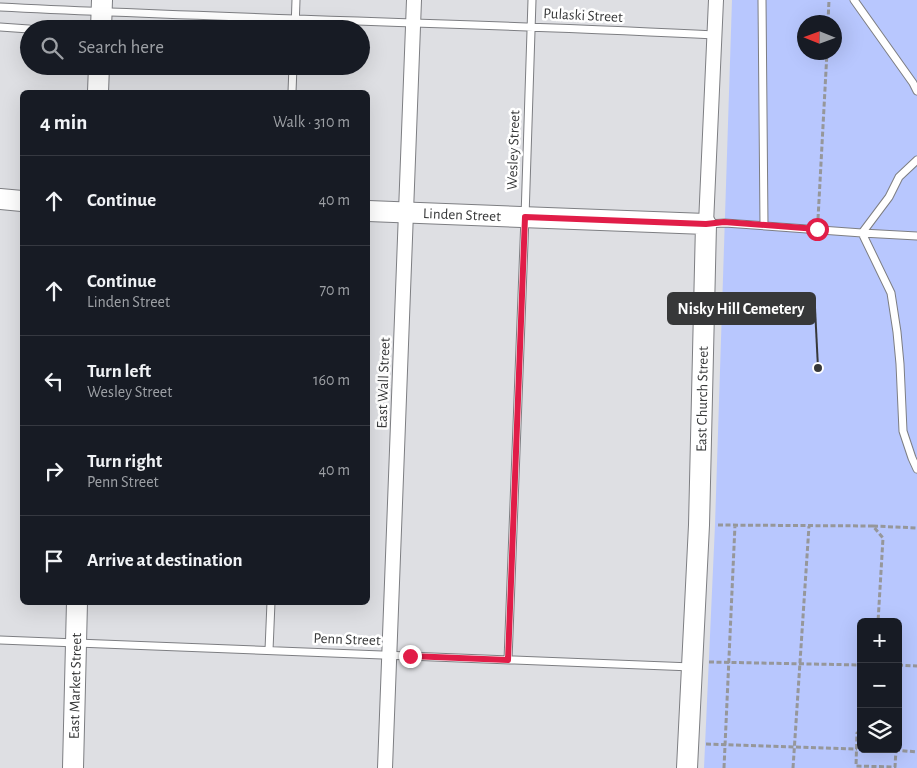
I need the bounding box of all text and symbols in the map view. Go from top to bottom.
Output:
street label: Pulaski Street [543,6,623,25]
north arrow [797,15,842,60]
search box [20,20,370,75]
icon: search [38,34,66,62]
text: Search here [78,38,164,57]
street label: Wesley Street [505,110,522,190]
text: 4 min [40,112,87,133]
text: Walk · 310 m [273,114,350,130]
icon: ahead [40,187,68,215]
text: Continue [87,191,156,210]
text: 40 m [318,192,350,208]
street label: Linden Street [423,206,501,224]
route start [806,218,829,241]
text: Continue [87,272,156,291]
icon: ahead [40,277,68,305]
text: 70 m [319,282,350,298]
callout: Nisky Hill Cemetery [668,293,815,324]
text: Linden Street [87,294,170,310]
text: Nisky Hill Cemetery [678,301,805,318]
street label: East Wall Street [374,337,393,429]
street label: East Church Street [694,346,711,452]
text: Turn left [87,362,151,381]
icon: left [40,367,68,395]
text: 160 m [313,372,350,388]
text: Wesley Street [87,384,172,400]
text: Turn right [87,452,162,471]
icon: right [40,457,68,485]
text: 40 m [318,462,350,478]
text: Penn Street [87,474,159,490]
icon: arrive [40,547,68,575]
text: Arrive at destination [87,551,243,570]
map controls [857,618,902,753]
button: + [857,618,902,663]
street label: Penn Street [313,631,381,648]
street label: East Market Street [67,633,84,739]
route end [399,645,422,668]
button: − [857,663,902,708]
button: layers [857,708,902,753]

